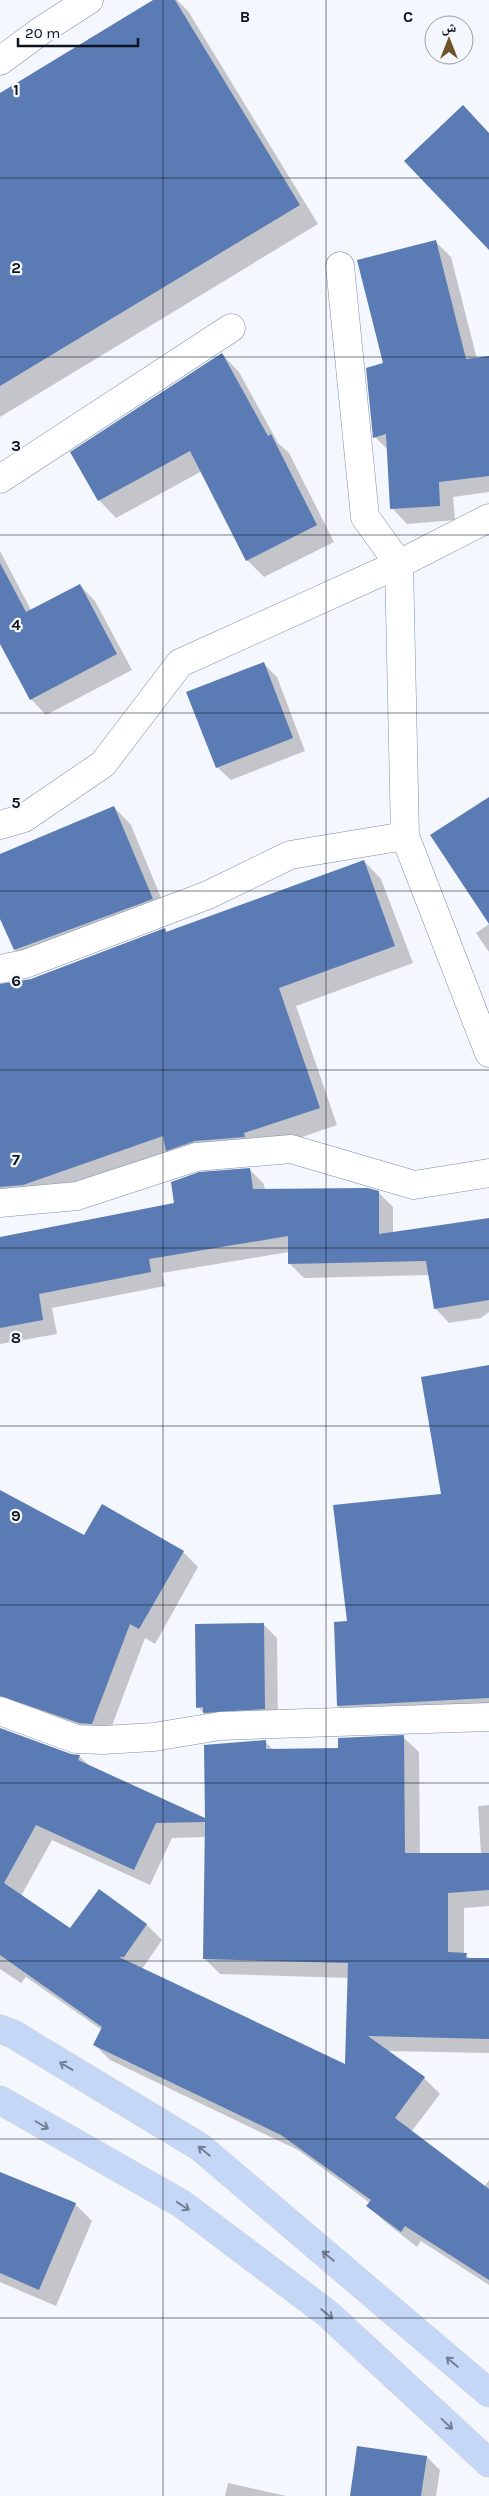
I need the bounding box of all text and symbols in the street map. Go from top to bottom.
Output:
text: B [240,7,250,26]
text: C [403,7,413,26]
scale bar [18,15,138,47]
north arrow [424,15,474,65]
text: ش [442,19,457,36]
text: 20 m [25,24,60,42]
text: 1 [13,80,19,99]
text: 2 [11,258,21,277]
text: 3 [11,436,21,455]
text: 4 [11,615,21,634]
text: 5 [11,793,21,812]
text: 6 [11,971,21,990]
text: 7 [12,1150,20,1169]
text: 8 [11,1328,21,1347]
text: 9 [11,1506,21,1525]
one-way arrow [60,2060,74,2070]
one-way arrow [35,2120,49,2130]
one-way arrow [198,2145,211,2157]
one-way arrow [176,2200,190,2211]
one-way arrow [322,2251,335,2262]
one-way arrow [320,2308,333,2319]
one-way arrow [446,2356,459,2367]
one-way arrow [440,2418,453,2430]

